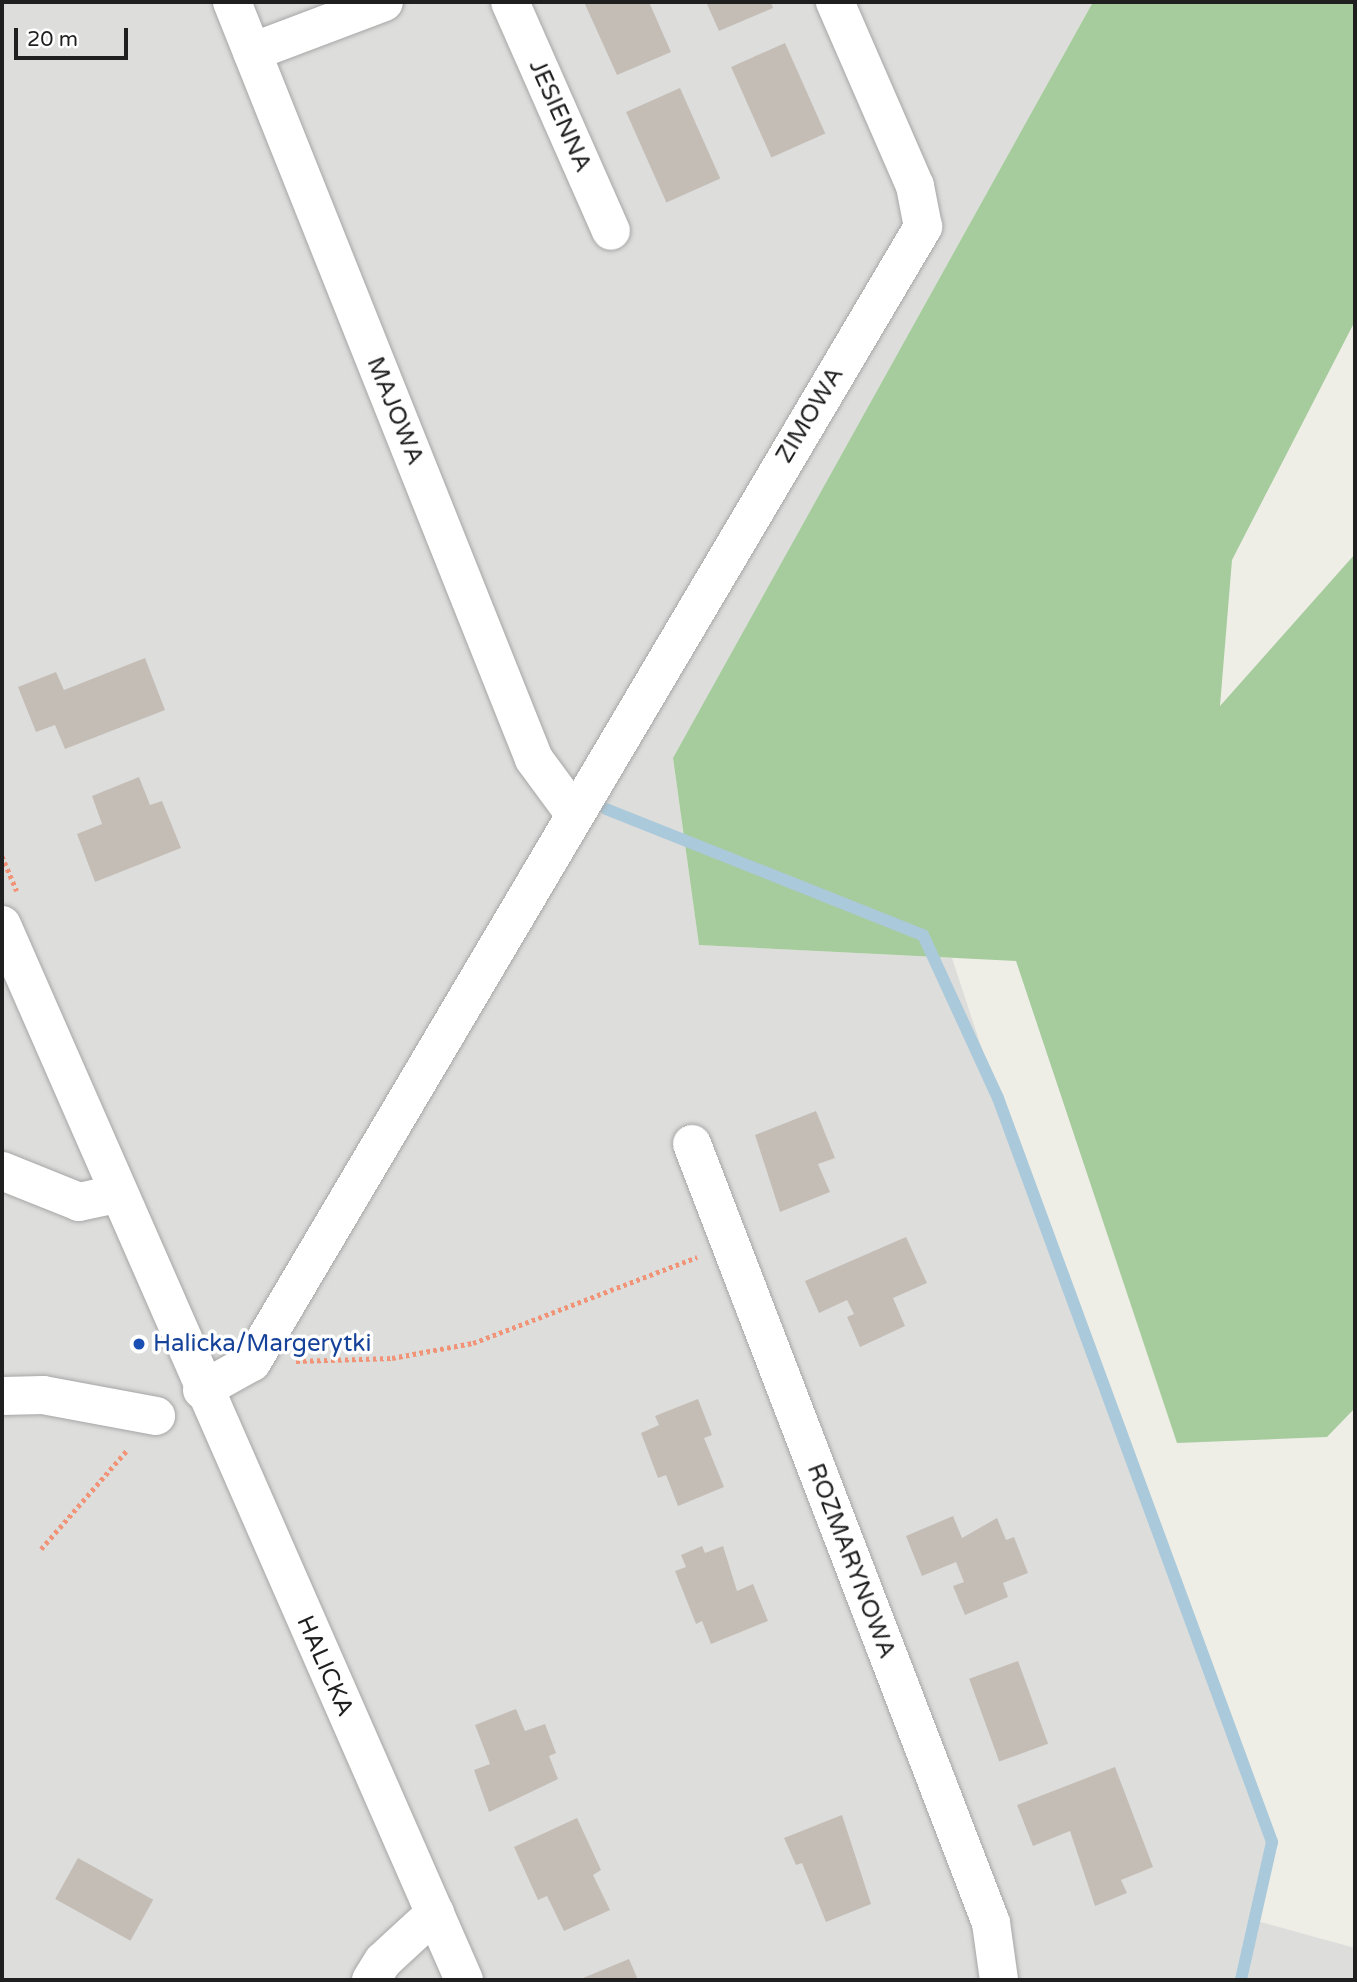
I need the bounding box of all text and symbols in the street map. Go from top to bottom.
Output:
scale bar [18,14,131,58]
text: 20 m [27,27,78,52]
street label: JESIENNA [522,55,598,177]
street label: MAJOWA [360,353,430,469]
street label: ZIMOWA [770,362,850,468]
place label: Halicka/Margerytki [153,1330,371,1358]
marker: Halicka/Margerytki [131,1336,147,1352]
street label: ROZMARYNOWA [801,1460,901,1662]
street label: HALICKA [290,1611,360,1721]

